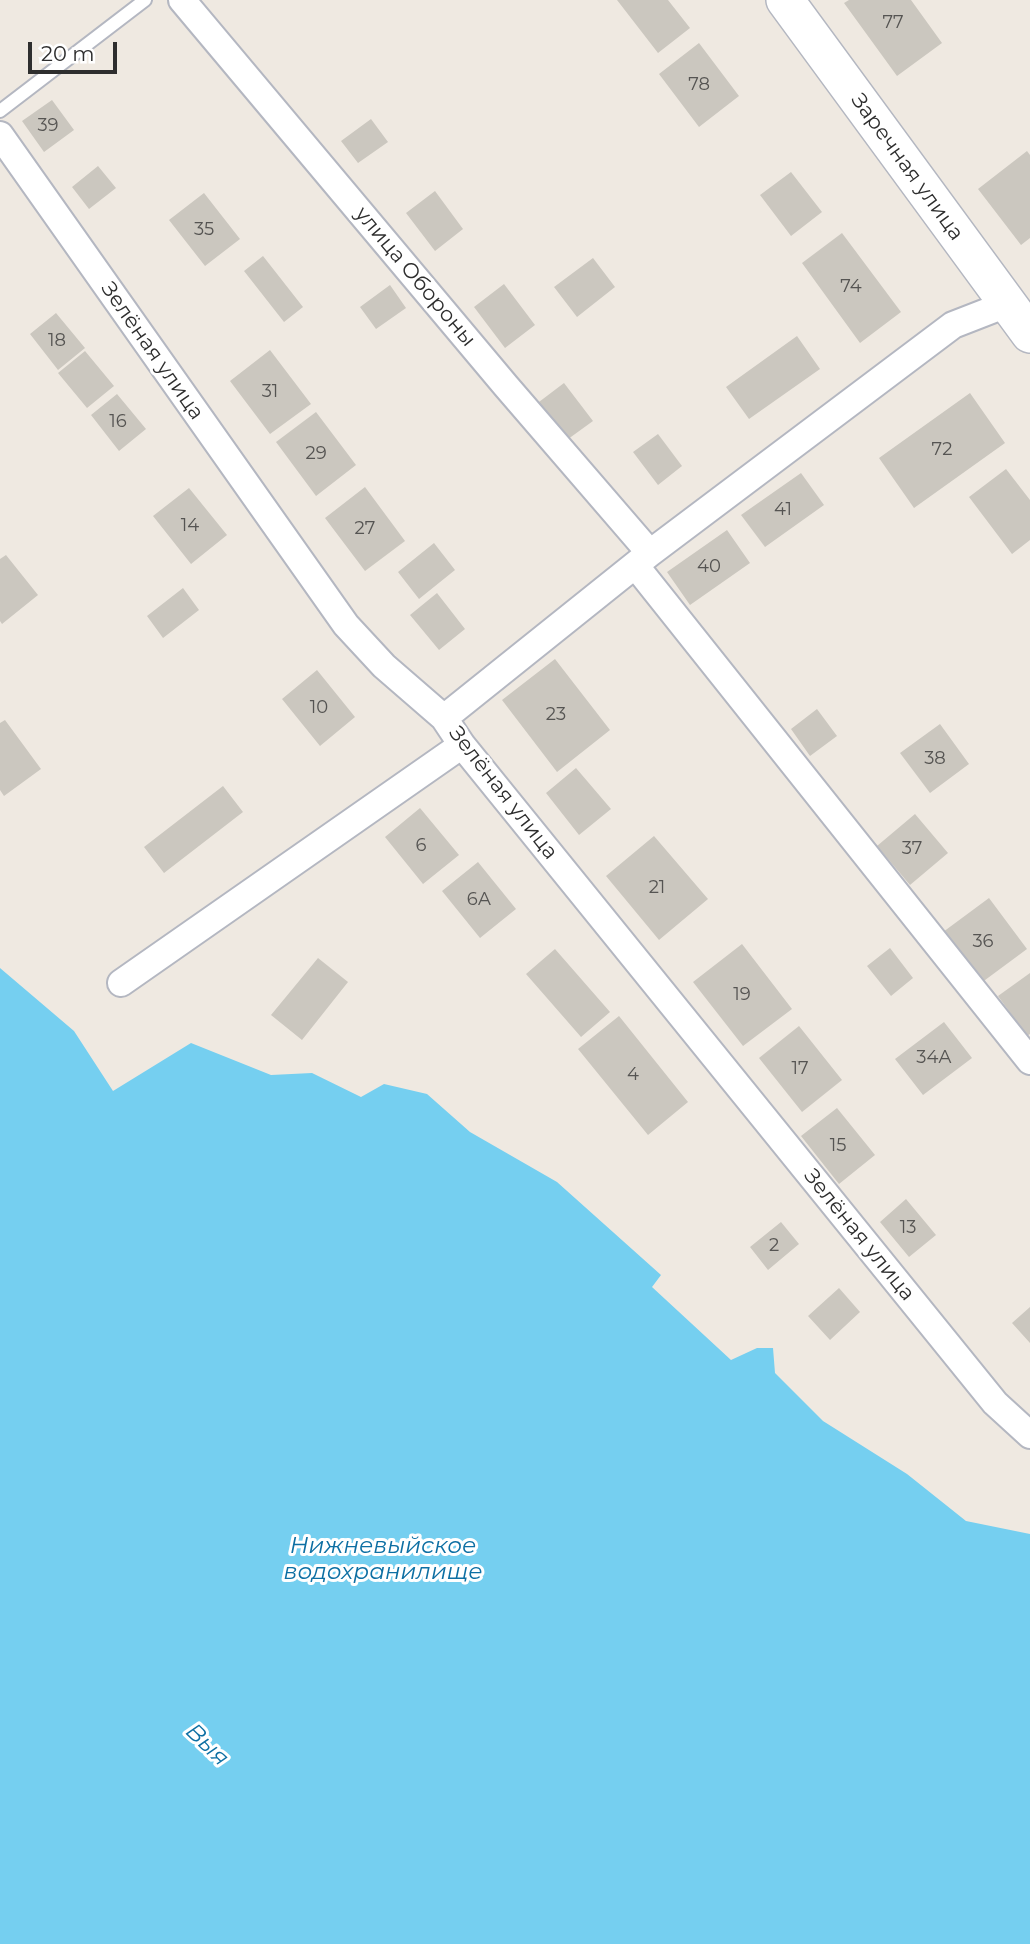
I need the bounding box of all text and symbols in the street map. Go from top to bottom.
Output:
house number: 77 [882,12,904,34]
scale bar [32,28,121,72]
text: 20 m [41,41,95,66]
house number: 78 [688,74,710,96]
street label: Заречная улица [845,89,969,245]
house number: 39 [37,115,59,137]
street label: улица Обороны [349,202,481,352]
house number: 35 [194,219,214,241]
house number: 74 [840,276,862,298]
street label: Зелёная улица [95,277,209,425]
house number: 18 [48,330,66,352]
house number: 31 [262,381,278,403]
house number: 16 [109,411,127,433]
house number: 72 [932,439,952,461]
house number: 29 [305,443,327,465]
house number: 41 [774,499,792,521]
house number: 14 [181,515,199,537]
house number: 27 [355,518,375,540]
house number: 40 [697,556,721,578]
house number: 10 [310,697,328,719]
house number: 23 [546,704,566,726]
street label: Зелёная улица [443,721,563,865]
house number: 38 [924,748,946,770]
house number: 6 [416,835,426,857]
house number: 37 [902,838,922,860]
house number: 21 [649,877,665,899]
house number: 6А [467,889,491,911]
house number: 36 [972,931,994,953]
house number: 19 [733,984,751,1006]
house number: 34А [916,1047,952,1069]
house number: 17 [791,1058,809,1080]
house number: 4 [627,1064,639,1086]
house number: 15 [830,1135,846,1157]
street label: Зелёная улица [798,1164,920,1306]
house number: 13 [900,1217,916,1239]
house number: 2 [769,1235,779,1257]
water label: Нижневыйское водохранилище [283,1532,483,1586]
water label: Выя [180,1718,234,1772]

